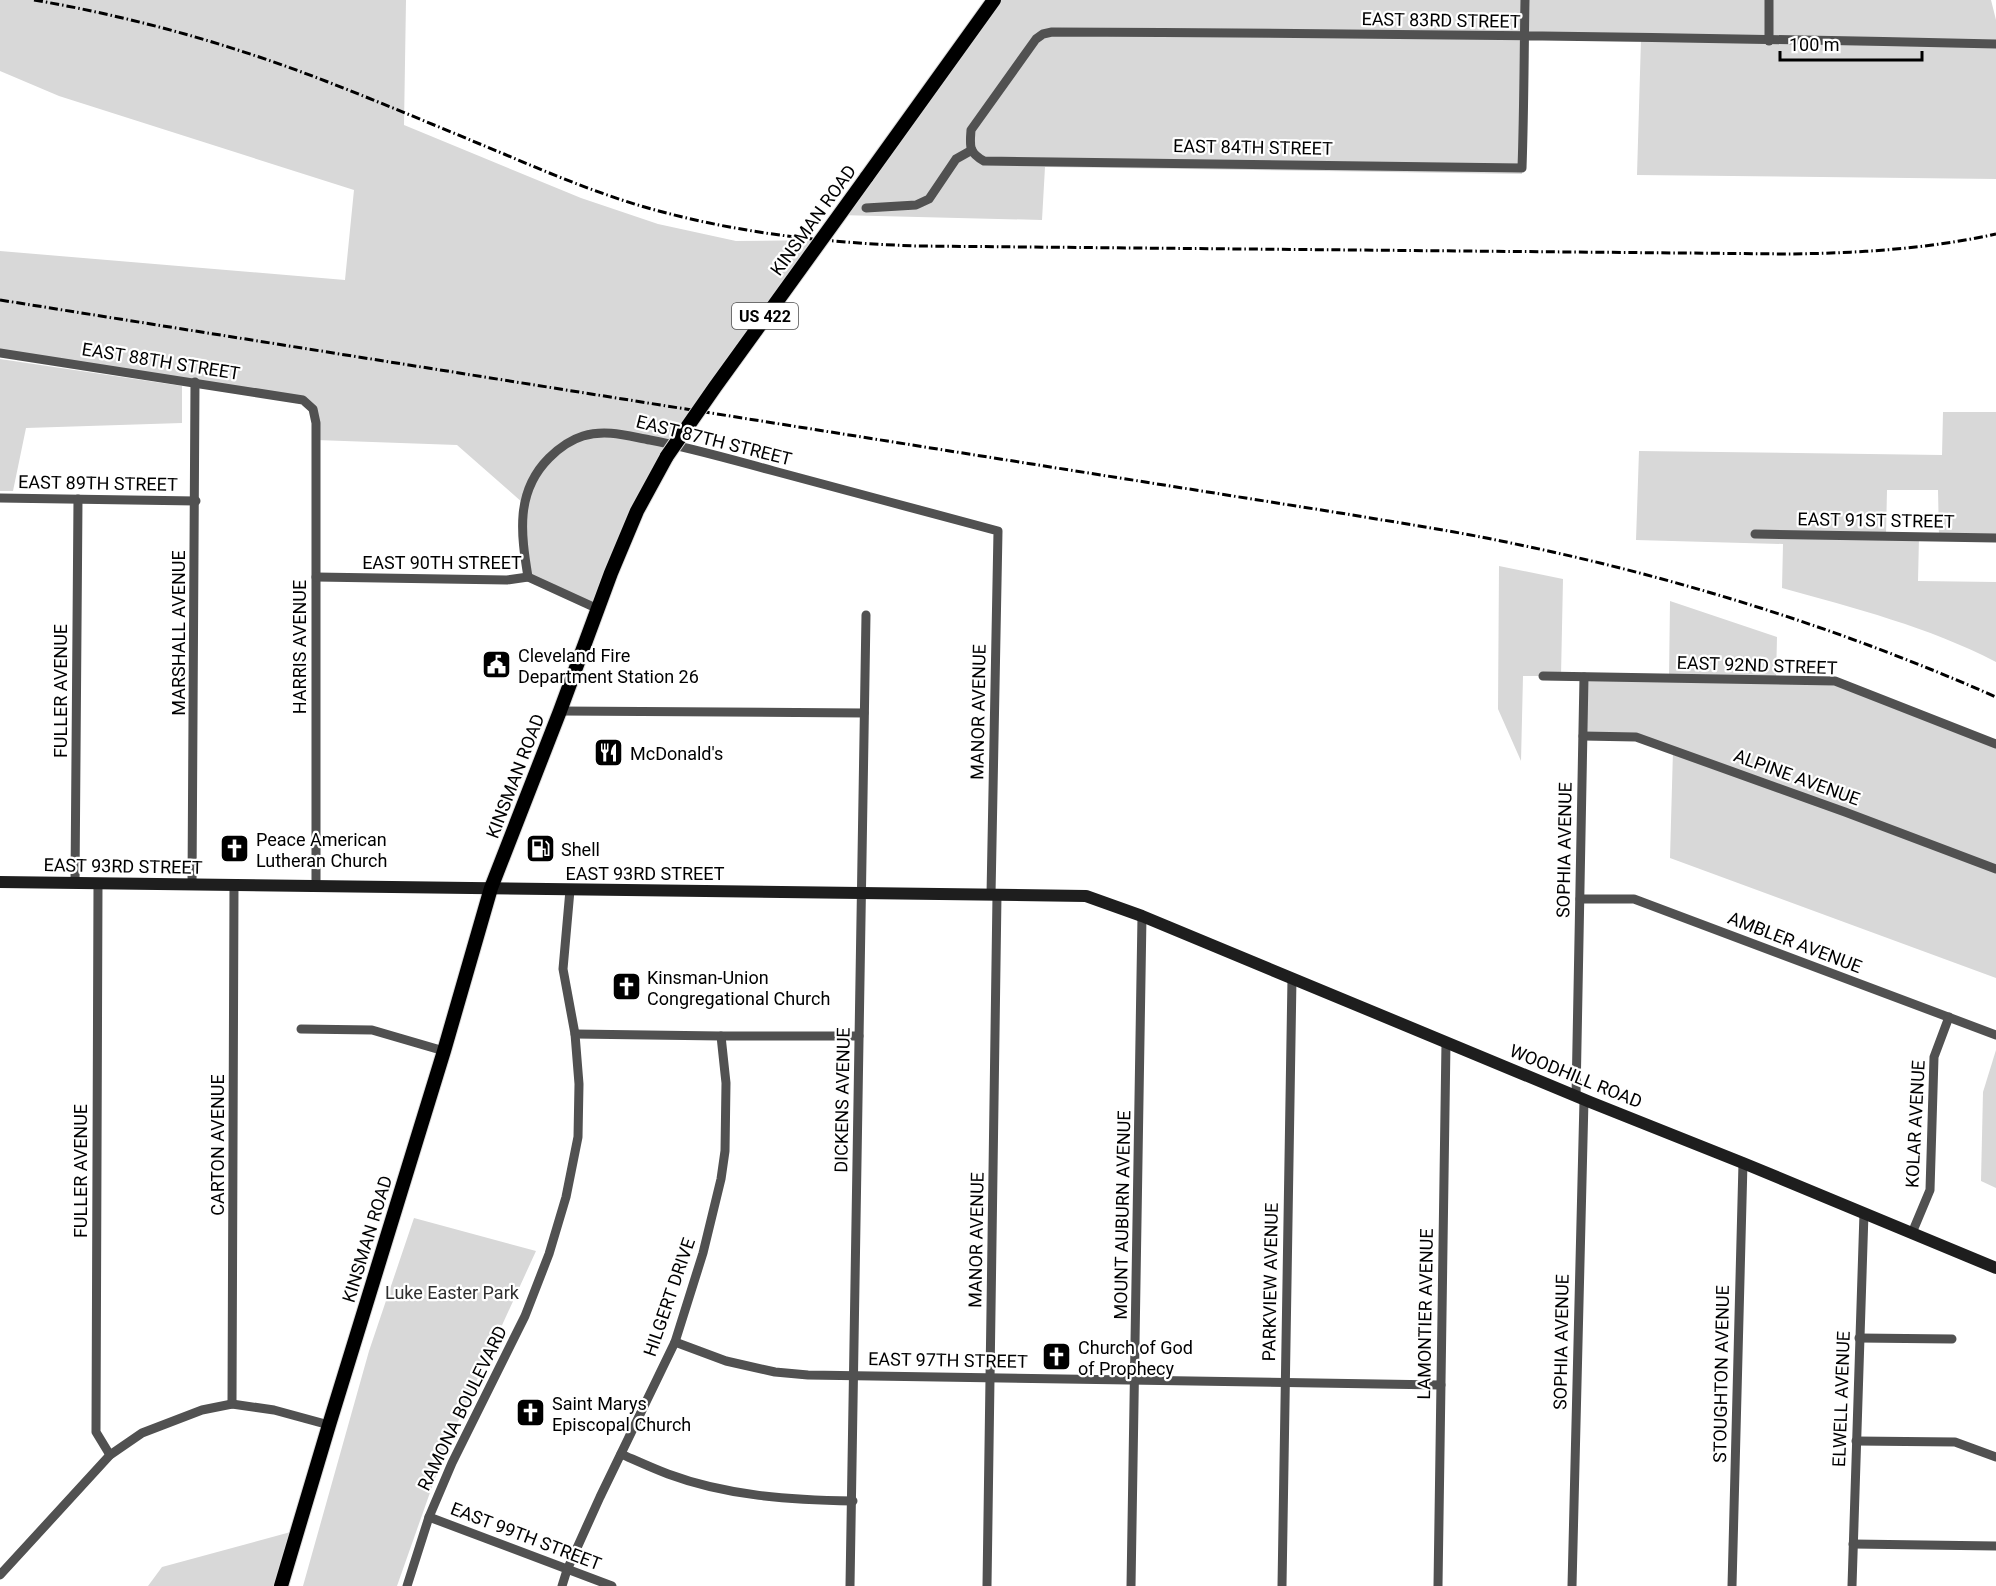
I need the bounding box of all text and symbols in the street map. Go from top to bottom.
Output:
street label: EAST 83RD STREET [1361,8,1521,32]
scale bar [1780,24,1922,62]
text: 100 m [1789,34,1840,55]
street label: EAST 84TH STREET [1173,135,1333,159]
street label: KINSMAN ROAD [766,161,860,279]
road number: US 422 [732,303,798,329]
street label: EAST 88TH STREET [80,338,242,384]
street label: EAST 87TH STREET [634,410,794,470]
street label: EAST 89TH STREET [18,471,178,495]
street label: EAST 91ST STREET [1797,508,1955,532]
street label: MARSHALL AVENUE [168,550,189,716]
street label: EAST 90TH STREET [362,552,522,573]
street label: HARRIS AVENUE [289,580,310,714]
street label: FULLER AVENUE [50,624,71,758]
street label: MANOR AVENUE [966,644,990,780]
place label: Cleveland Fire Department Station 26 [518,645,699,687]
public building icon: Cleveland Fire Department Station 26 [481,649,513,681]
street label: EAST 92ND STREET [1676,652,1838,678]
street label: KINSMAN ROAD [482,711,548,841]
restaurant icon: McDonald's [593,737,625,769]
place label: McDonald's [630,743,723,764]
street label: ALPINE AVENUE [1731,744,1863,810]
street label: SOPHIA AVENUE [1552,782,1576,918]
place label: Peace American Lutheran Church [256,829,387,871]
church icon: Peace American Lutheran Church [219,833,251,865]
fuel station icon: Shell [524,833,556,865]
place label: Shell [561,839,600,860]
street label: EAST 93RD STREET [43,854,203,878]
street label: EAST 93RD STREET [565,863,725,884]
street label: AMBLER AVENUE [1725,907,1865,977]
place label: Kinsman-Union Congregational Church [647,967,830,1009]
church icon: Kinsman-Union Congregational Church [610,971,642,1003]
street label: DICKENS AVENUE [830,1027,854,1173]
street label: WOODHILL ROAD [1507,1040,1645,1112]
street label: KOLAR AVENUE [1901,1060,1929,1188]
street label: CARTON AVENUE [207,1074,228,1216]
street label: FULLER AVENUE [70,1104,91,1238]
street label: MOUNT AUBURN AVENUE [1110,1110,1134,1320]
street label: MANOR AVENUE [964,1172,988,1308]
street label: KINSMAN ROAD [338,1173,396,1305]
street label: PARKVIEW AVENUE [1258,1202,1282,1362]
street label: LAMONTIER AVENUE [1413,1228,1437,1400]
street label: HILGERT DRIVE [639,1235,699,1359]
street label: SOPHIA AVENUE [1549,1274,1573,1410]
park label: Luke Easter Park [385,1282,520,1303]
street label: STOUGHTON AVENUE [1709,1285,1733,1463]
street label: RAMONA BOULEVARD [413,1322,511,1494]
street label: ELWELL AVENUE [1828,1331,1854,1467]
place label: Church of God of Prophecy [1078,1337,1193,1379]
church icon: Church of God of Prophecy [1041,1341,1073,1373]
street label: EAST 97TH STREET [868,1348,1028,1372]
place label: Saint Marys Episcopal Church [552,1393,691,1435]
church icon: Saint Marys Episcopal Church [515,1397,547,1429]
street label: EAST 99TH STREET [448,1498,605,1575]

